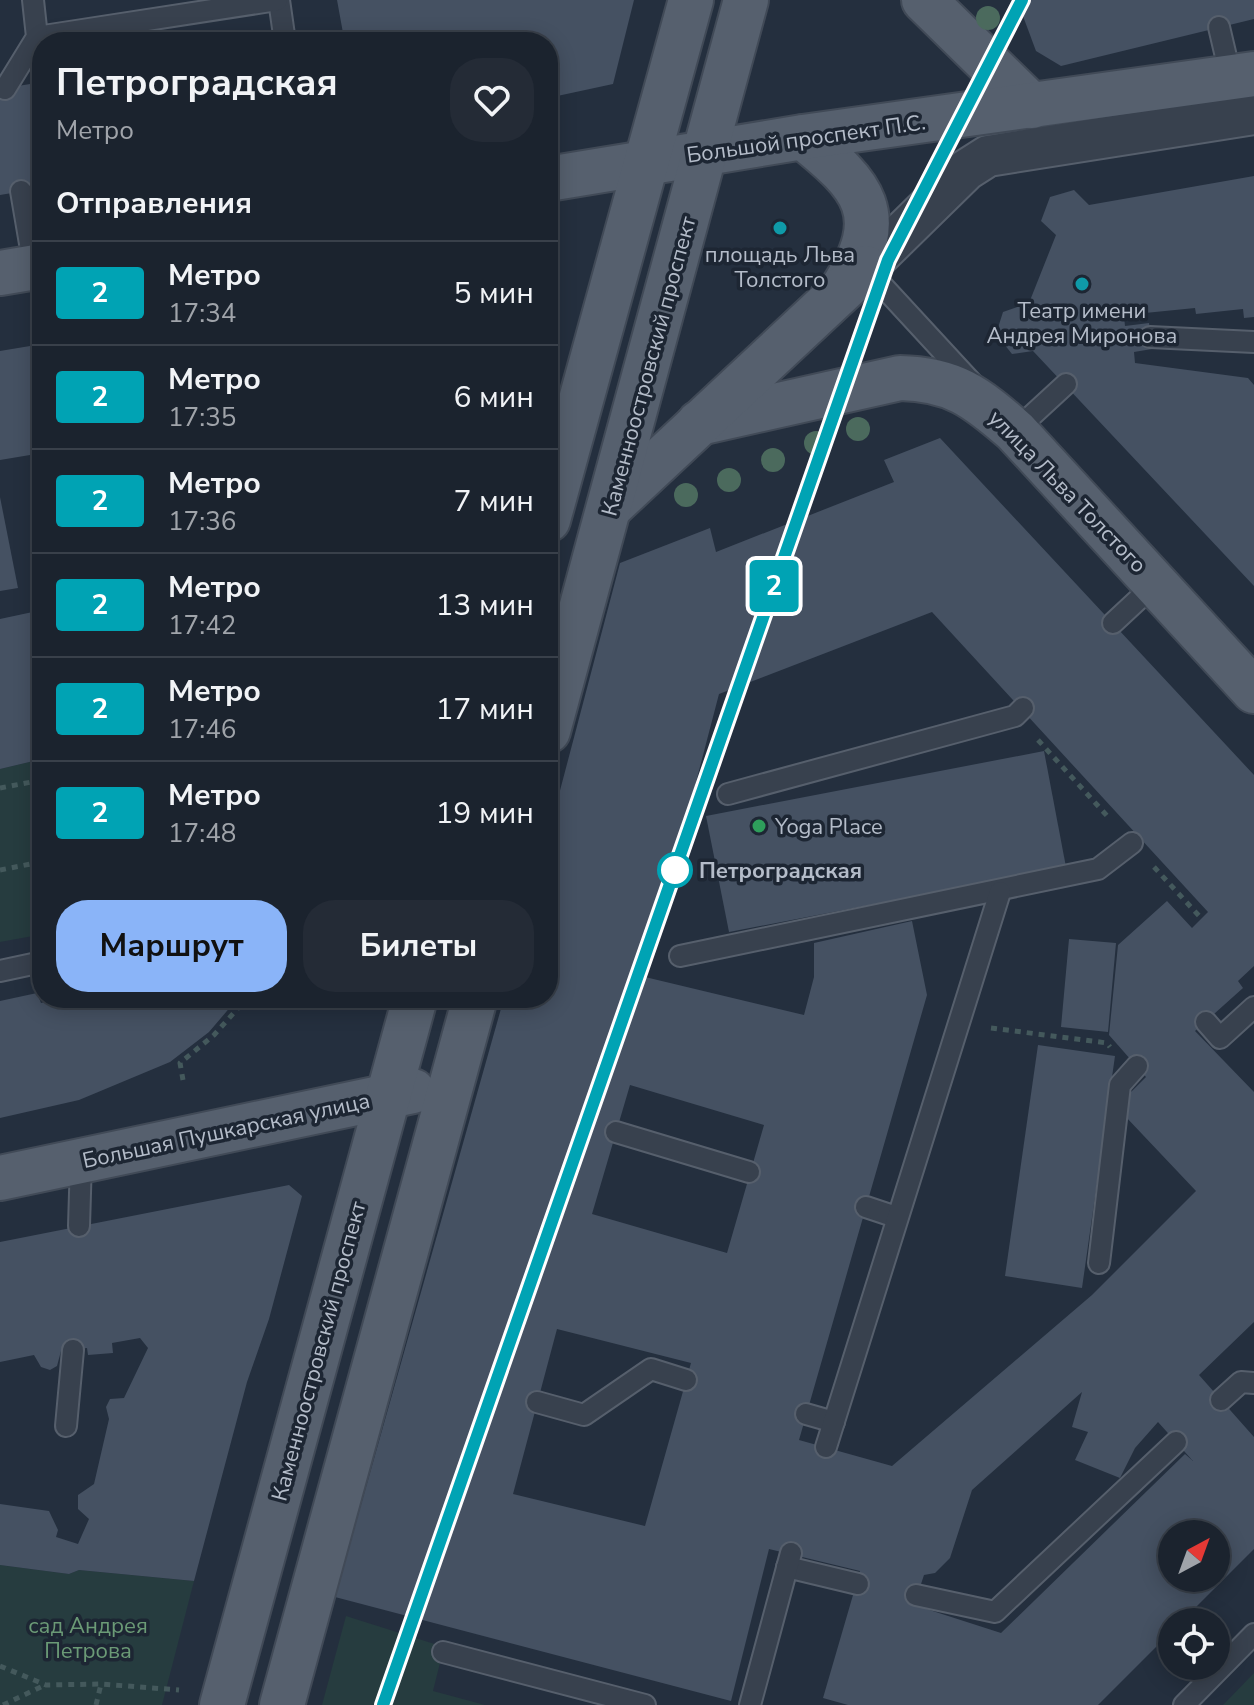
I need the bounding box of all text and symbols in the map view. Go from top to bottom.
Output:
text: Петроградская [56,57,338,108]
button: heart [450,58,534,142]
street label: Большой проспект П.С. [685,107,928,171]
text: Метро [56,113,134,148]
text: Отправления [56,183,252,224]
street label: Каменноостровский проспект [594,213,704,519]
marker: площадь Льва Толстого [771,219,789,237]
place label: площадь Льва Толстого [705,240,855,295]
text: Метро [168,255,261,296]
text: 5 мин [453,273,534,314]
text: 2 [92,274,108,312]
marker: Театр имени Андрея Миронова [1073,275,1091,293]
text: 17:34 [168,296,236,331]
place label: Театр имени Андрея Миронова [987,296,1177,351]
text: Метро [168,359,261,400]
text: 6 мин [453,377,534,418]
text: 2 [92,378,108,416]
text: 17:35 [168,400,236,435]
street label: улица Льва Толстого [982,404,1153,580]
text: Метро [168,463,261,504]
text: 7 мин [453,481,534,522]
text: 2 [92,482,108,520]
text: 17:36 [168,504,236,539]
line badge: 2 [748,560,800,612]
text: Метро [168,567,261,608]
text: 2 [766,567,782,605]
text: 13 мин [435,585,534,626]
text: 2 [92,586,108,624]
text: 17:42 [168,608,236,643]
text: Метро [168,671,261,712]
text: 17 мин [435,689,534,730]
text: 2 [92,690,108,728]
text: 17:46 [168,712,236,747]
text: Метро [168,775,261,816]
text: 19 мин [435,793,534,834]
text: 2 [92,794,108,832]
place label: Yoga Place [774,812,883,842]
text: 17:48 [168,816,236,851]
marker: Yoga Place [750,817,768,835]
marker: Петроградская [658,853,692,887]
place label: Петроградская [699,856,862,886]
button: Маршрут [56,900,287,992]
button: Билеты [303,900,534,992]
street label: Большая Пушкарская улица [80,1086,373,1176]
street label: Каменноостровский проспект [264,1198,374,1504]
north arrow [1158,1520,1230,1592]
map controls [1158,1520,1230,1680]
button: locate [1158,1608,1230,1680]
park label: сад Андрея Петрова [28,1611,148,1666]

